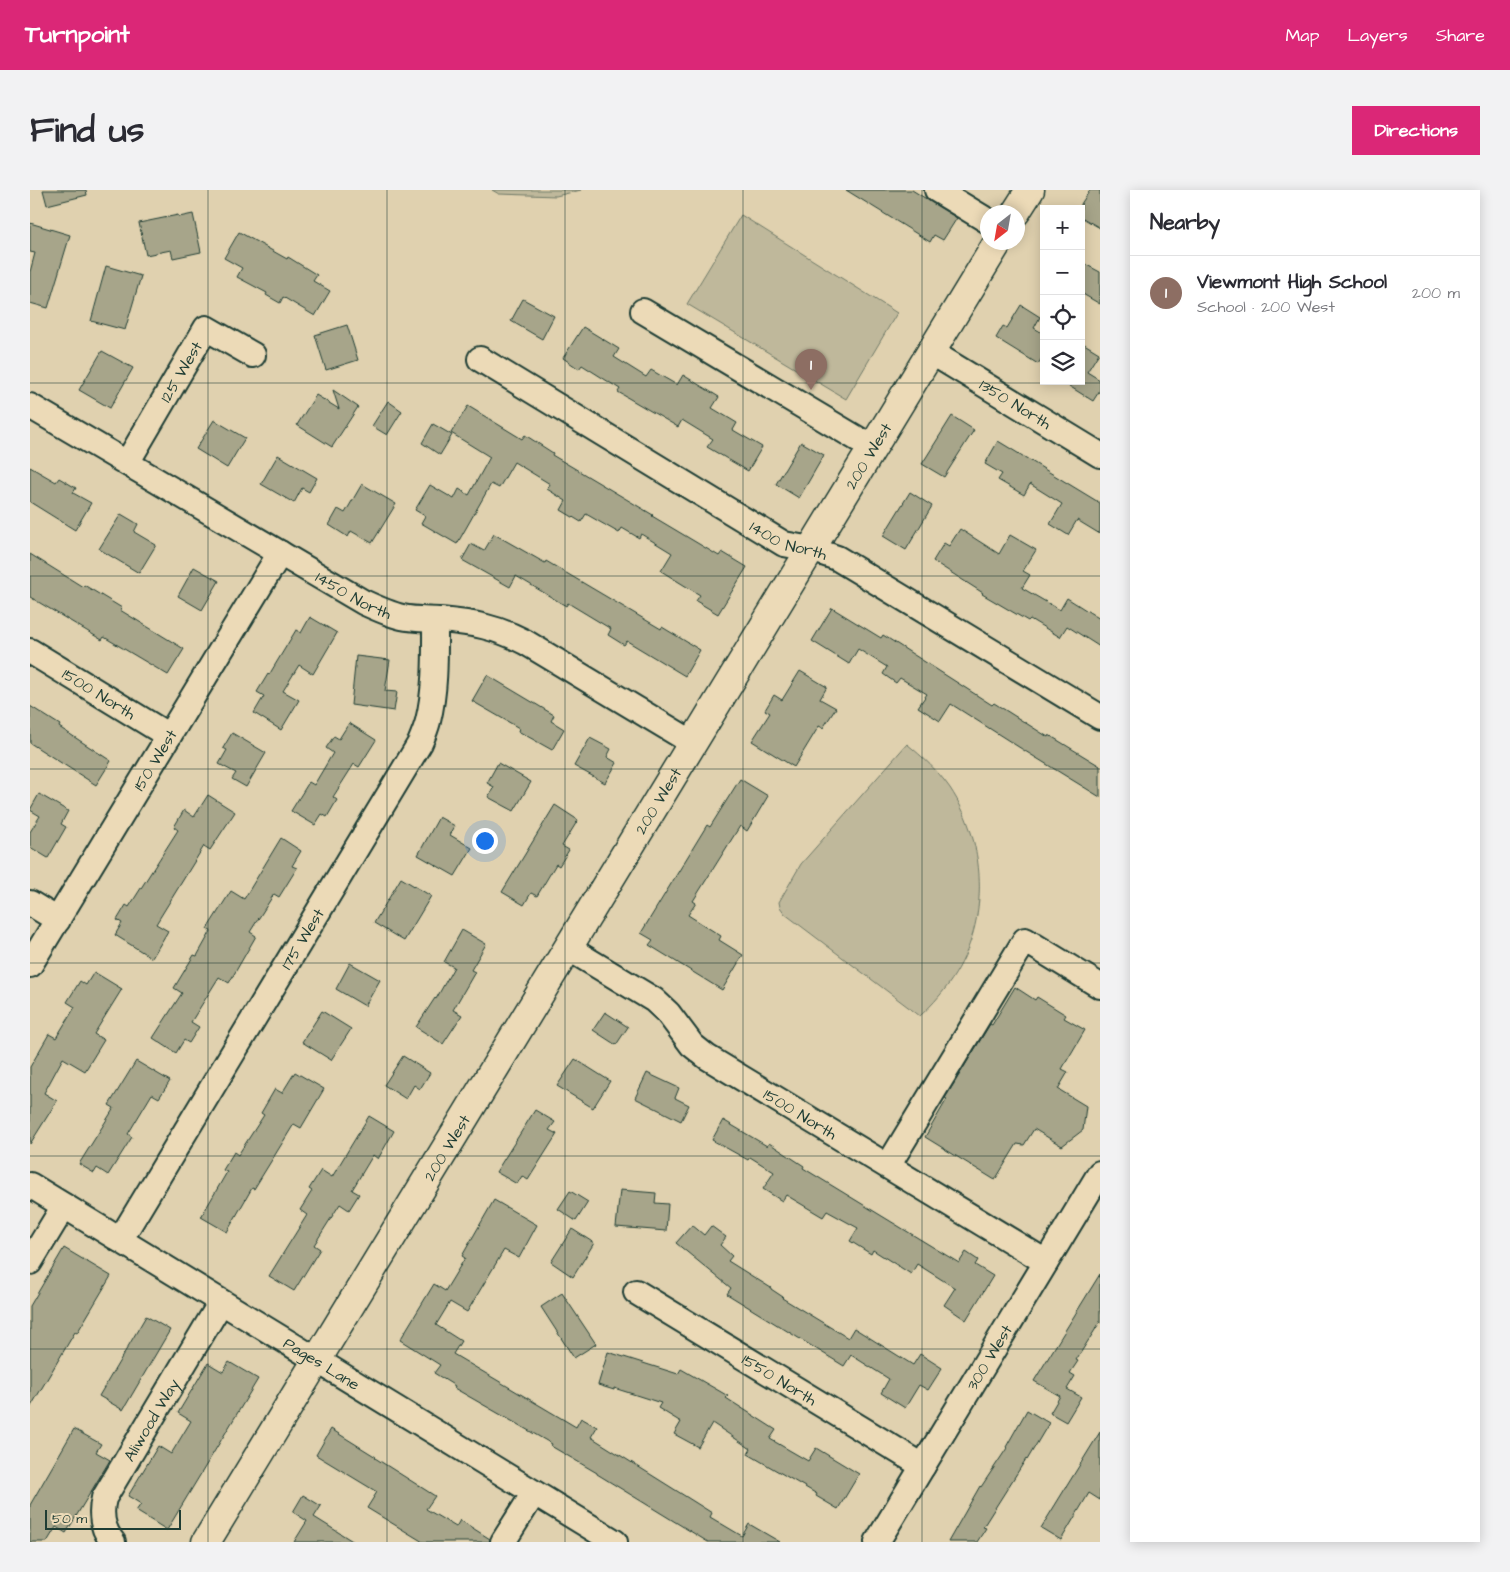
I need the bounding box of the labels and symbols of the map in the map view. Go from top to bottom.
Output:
north arrow [980,205,1025,250]
street label: 125 West [155,337,208,407]
pin: 1 [795,349,827,390]
street label: 1350 North [975,374,1055,435]
street label: 200 West [840,418,898,494]
street label: 1400 North [746,516,830,566]
street label: 1450 North [311,567,394,625]
street label: 1500 North [58,663,139,725]
street label: 150 West [128,725,183,795]
street label: 200 West [630,763,687,839]
your location [472,828,498,854]
street label: 175 West [276,904,330,974]
street label: 1500 North [759,1084,841,1145]
street label: 200 West [419,1110,476,1185]
street label: 300 West [961,1320,1018,1395]
street label: Pages Lane [279,1332,364,1396]
street label: 1550 North [738,1349,821,1411]
street label: Aliwood Way [118,1375,186,1466]
scale bar [45,1507,181,1530]

